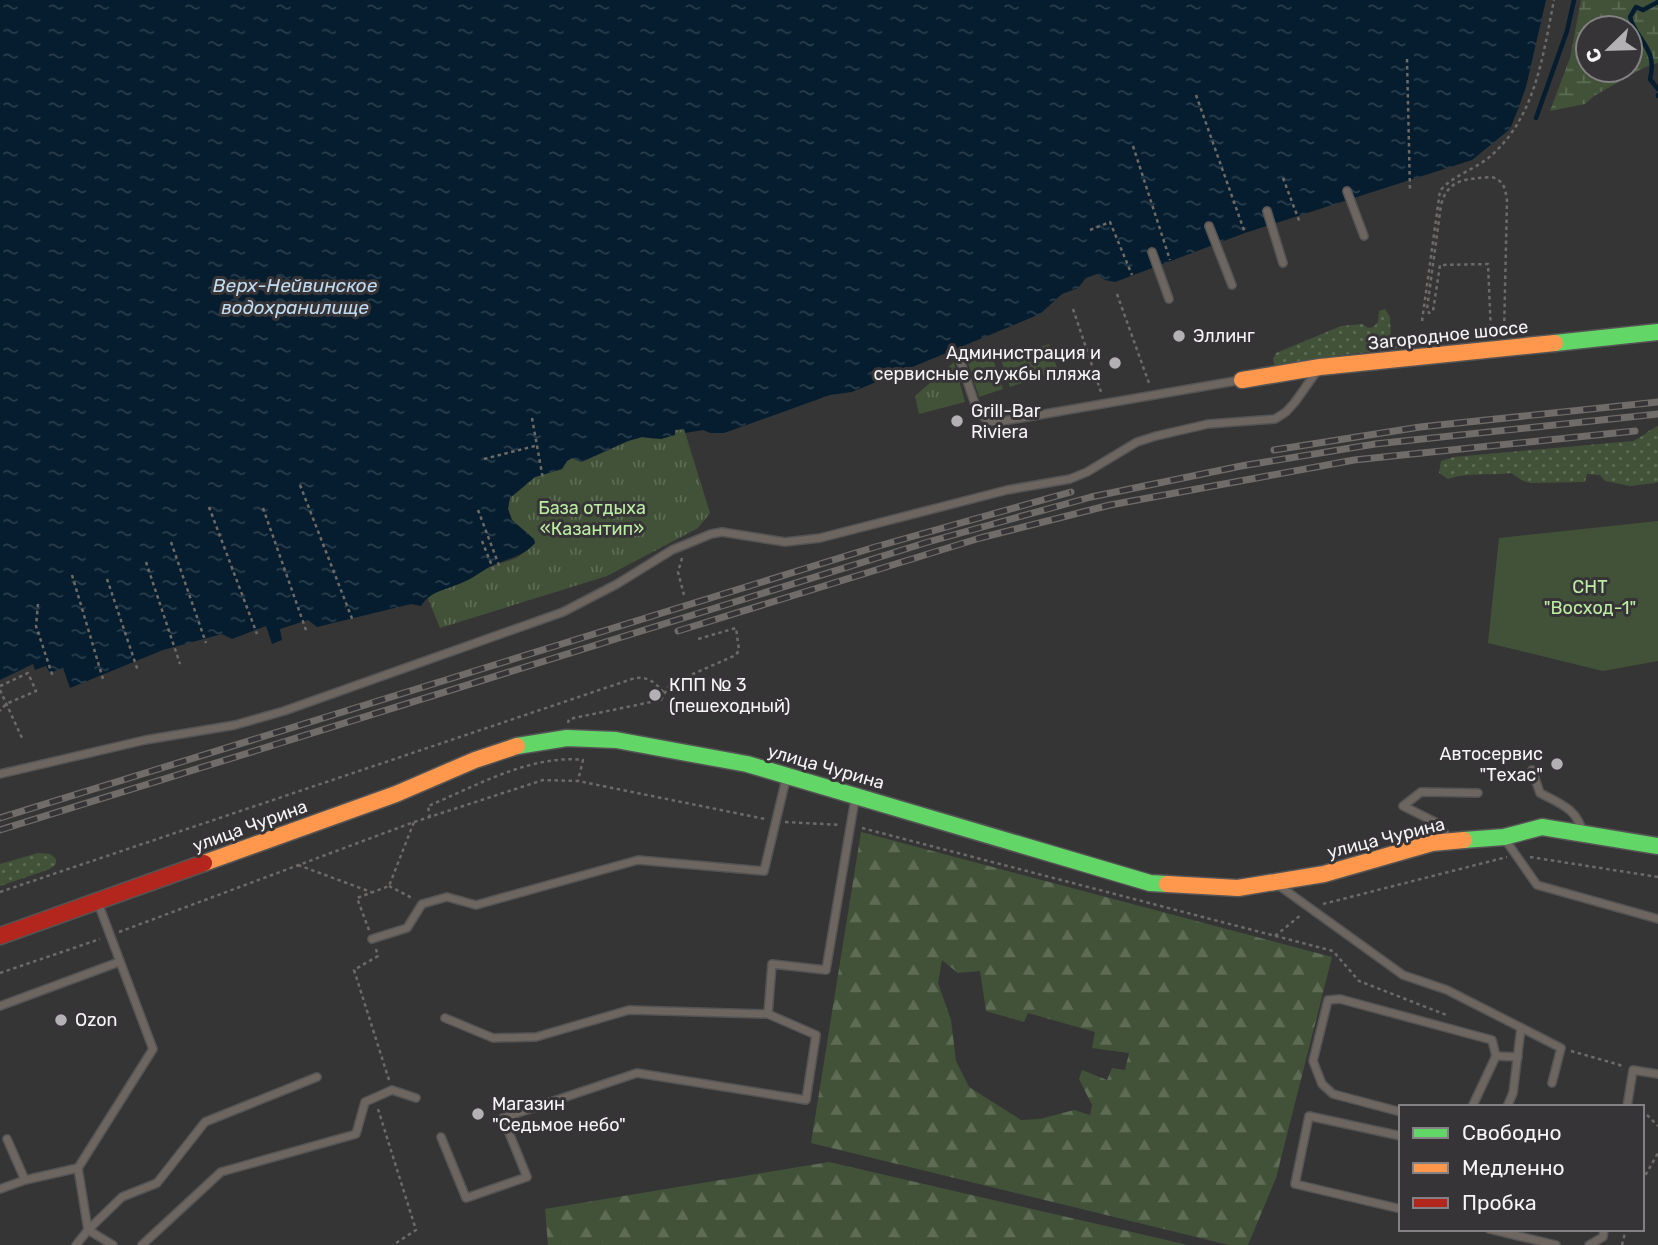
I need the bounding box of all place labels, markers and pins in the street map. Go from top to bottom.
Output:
place label: Эллинг [1193,325,1255,347]
marker: Эллинг [1171,328,1187,344]
place label: Администрация и сервисные службы пляжа [874,342,1101,385]
marker: Администрация и сервисные службы пляжа [1107,355,1123,371]
place label: Grill-Bar Riviera [971,400,1041,443]
marker: Grill-Bar Riviera [949,413,965,429]
place label: КПП № 3 (пешеходный) [669,674,790,717]
marker: КПП № 3 (пешеходный) [647,687,663,703]
place label: Автосервис "Техас" [1440,743,1543,786]
marker: Автосервис "Техас" [1549,756,1565,772]
place label: Ozon [75,1009,117,1031]
marker: Ozon [53,1012,69,1028]
place label: Магазин "Седьмое небо" [492,1093,626,1136]
marker: Магазин "Седьмое небо" [470,1106,486,1122]

